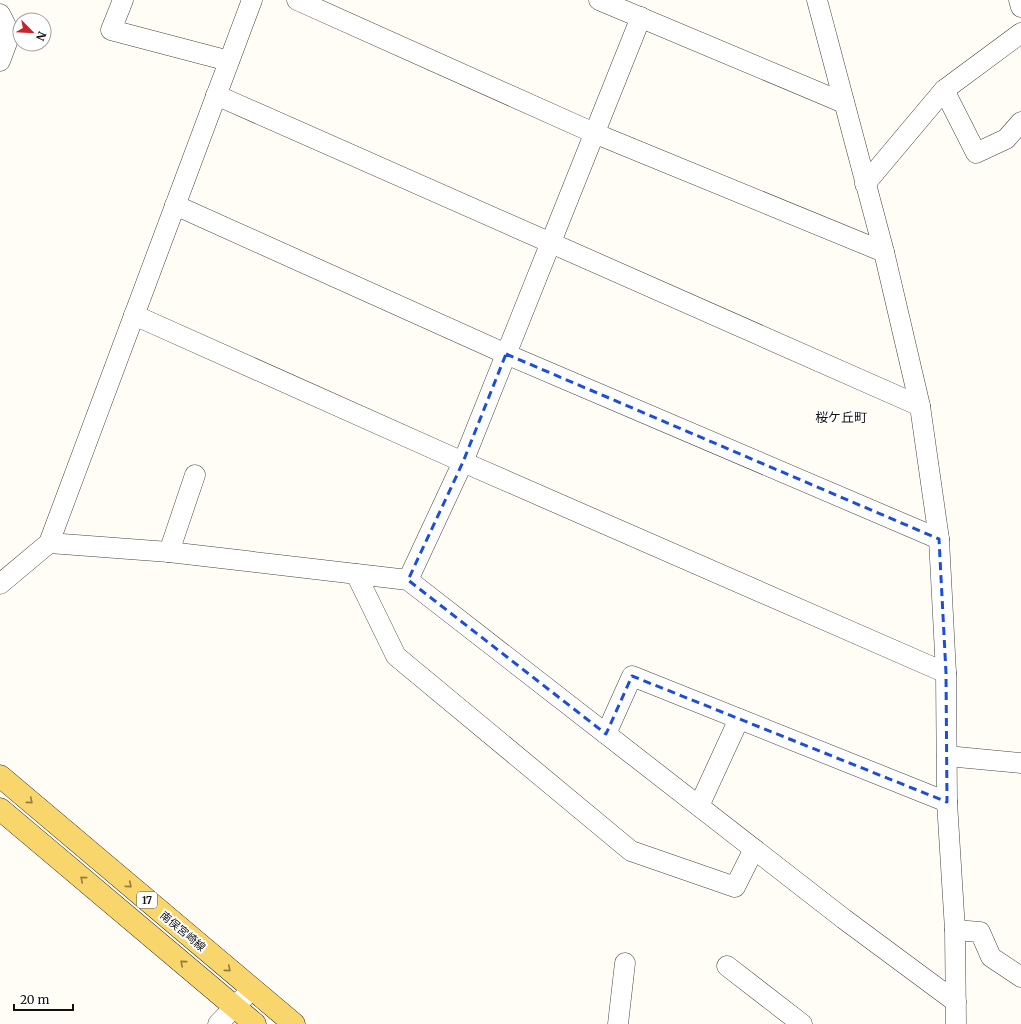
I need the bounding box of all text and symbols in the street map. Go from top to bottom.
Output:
north arrow [12,12,52,52]
text: N [33,29,49,43]
district label: 桜ケ丘町 [815,409,867,426]
one-way arrow [25,797,32,804]
one-way arrow [81,876,88,883]
one-way arrow [124,881,132,888]
road number: 17 [137,892,157,908]
street label: 南俣宮崎線 [157,908,209,954]
one-way arrow [180,960,187,967]
one-way arrow [224,965,231,972]
scale bar [14,986,73,1012]
text: 20 m [20,992,49,1007]

